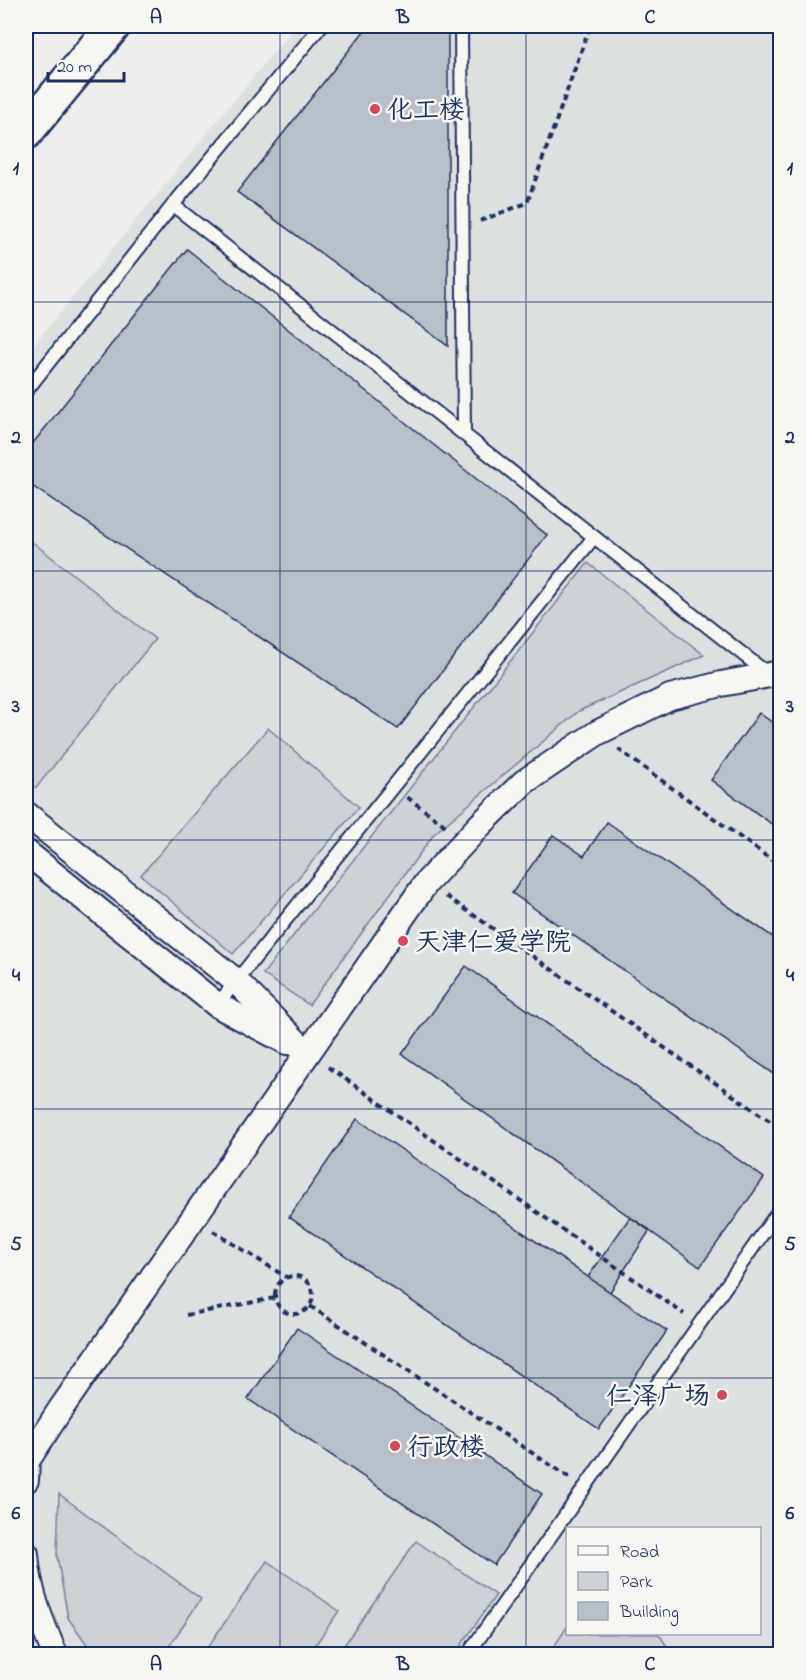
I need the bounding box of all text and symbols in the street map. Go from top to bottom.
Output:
text: A [150,4,162,33]
text: B [395,4,410,33]
text: C [645,4,656,33]
scale bar [48,45,124,83]
text: 20 m [57,55,92,81]
place label: 化工楼 [387,93,465,131]
marker: 化工楼 [368,102,382,116]
text: 1 [13,155,20,184]
text: 1 [787,155,794,184]
text: 2 [10,424,21,453]
text: 2 [784,424,795,453]
text: 3 [11,693,20,722]
text: 3 [785,693,794,722]
place label: 天津仁爱学院 [415,925,571,963]
marker: 天津仁爱学院 [396,934,410,948]
text: 4 [12,962,21,991]
text: 4 [786,962,795,991]
text: 5 [10,1231,22,1260]
text: 5 [784,1231,796,1260]
place label: 仁泽广场 [606,1379,710,1417]
marker: 仁泽广场 [715,1388,729,1402]
place label: 行政楼 [407,1430,485,1468]
marker: 行政楼 [388,1439,402,1453]
text: 6 [12,1500,21,1529]
text: 6 [786,1500,795,1529]
legend [566,1527,761,1635]
text: Road [620,1540,659,1566]
text: Park [620,1570,653,1596]
text: Building [619,1600,679,1627]
text: A [150,1651,162,1680]
text: B [395,1651,410,1680]
text: C [645,1651,656,1680]

